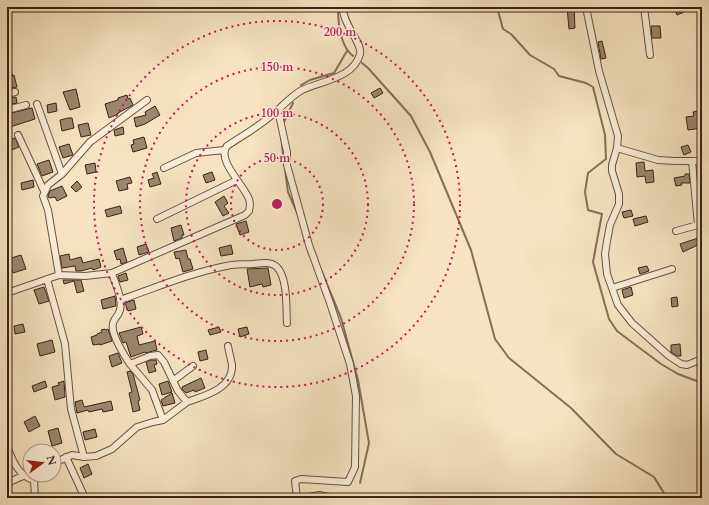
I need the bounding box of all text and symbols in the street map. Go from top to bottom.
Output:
text: 200 m [324,24,357,40]
text: 150 m [261,59,294,75]
text: 100 m [261,105,294,121]
text: 50 m [264,150,291,166]
centre of rings [270,197,284,211]
north arrow [22,443,62,483]
text: N [43,454,60,468]

